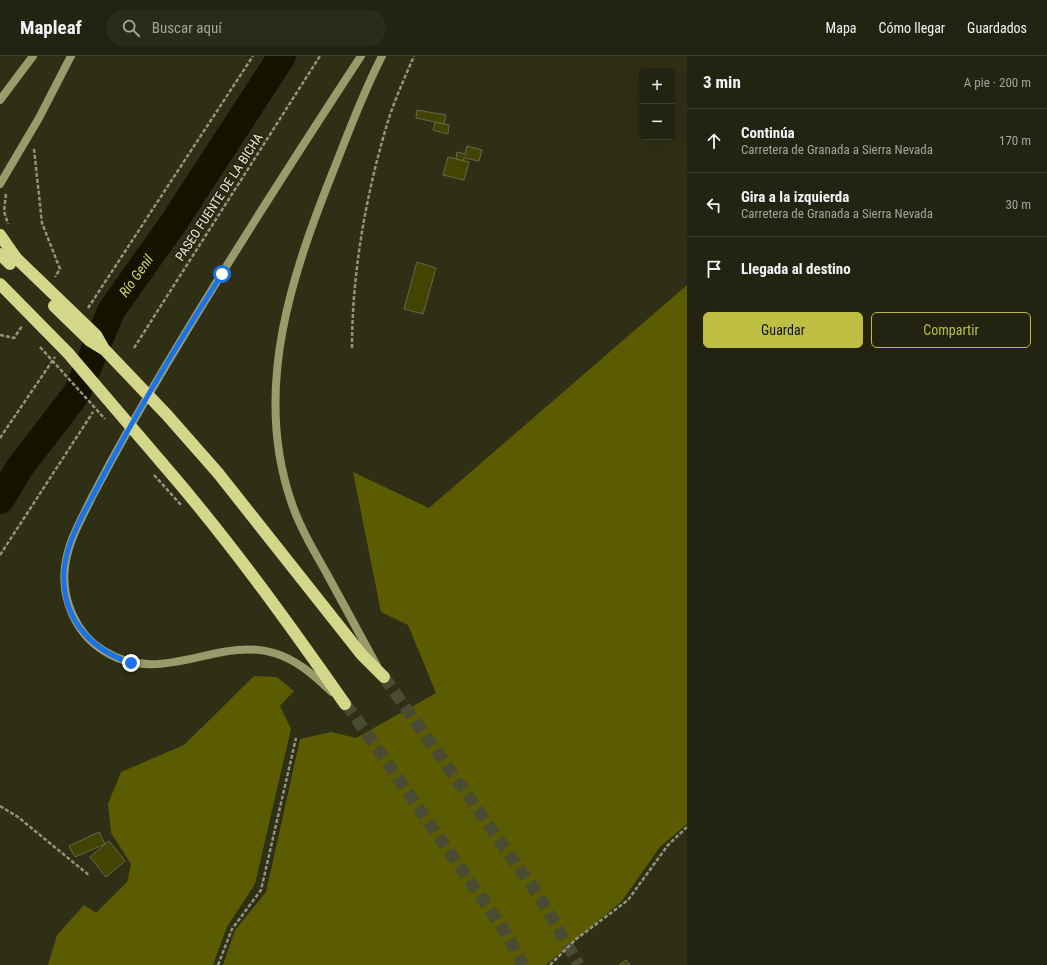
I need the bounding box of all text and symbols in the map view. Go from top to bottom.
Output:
search box [106,10,386,46]
text: Mapleaf [20,16,82,39]
icon: search [120,17,142,39]
text: Buscar aquí [152,19,222,37]
text: Mapa [826,20,857,36]
text: Cómo llegar [879,20,945,36]
text: Guardados [967,20,1027,36]
map controls [639,68,675,140]
button: + [639,68,675,104]
text: 3 min [703,72,741,92]
text: A pie · 200 m [964,75,1031,90]
button: − [639,104,675,140]
text: Continúa [741,124,795,142]
street label: PASEO FUENTE DE LA BICHA [172,130,266,264]
icon: ahead [703,130,725,152]
text: 170 m [999,133,1031,148]
text: Carretera de Granada a Sierra Nevada [741,142,933,157]
text: Gira a la izquierda [741,188,849,206]
icon: left [703,194,725,216]
text: 30 m [1005,197,1031,212]
text: Carretera de Granada a Sierra Nevada [741,206,933,221]
water label: Río Genil [116,251,157,300]
icon: arrive [703,258,725,280]
text: Llegada al destino [741,260,851,278]
route start [213,265,231,283]
button: Guardar [703,312,863,348]
button: Compartir [871,312,1031,348]
route end [122,654,140,672]

